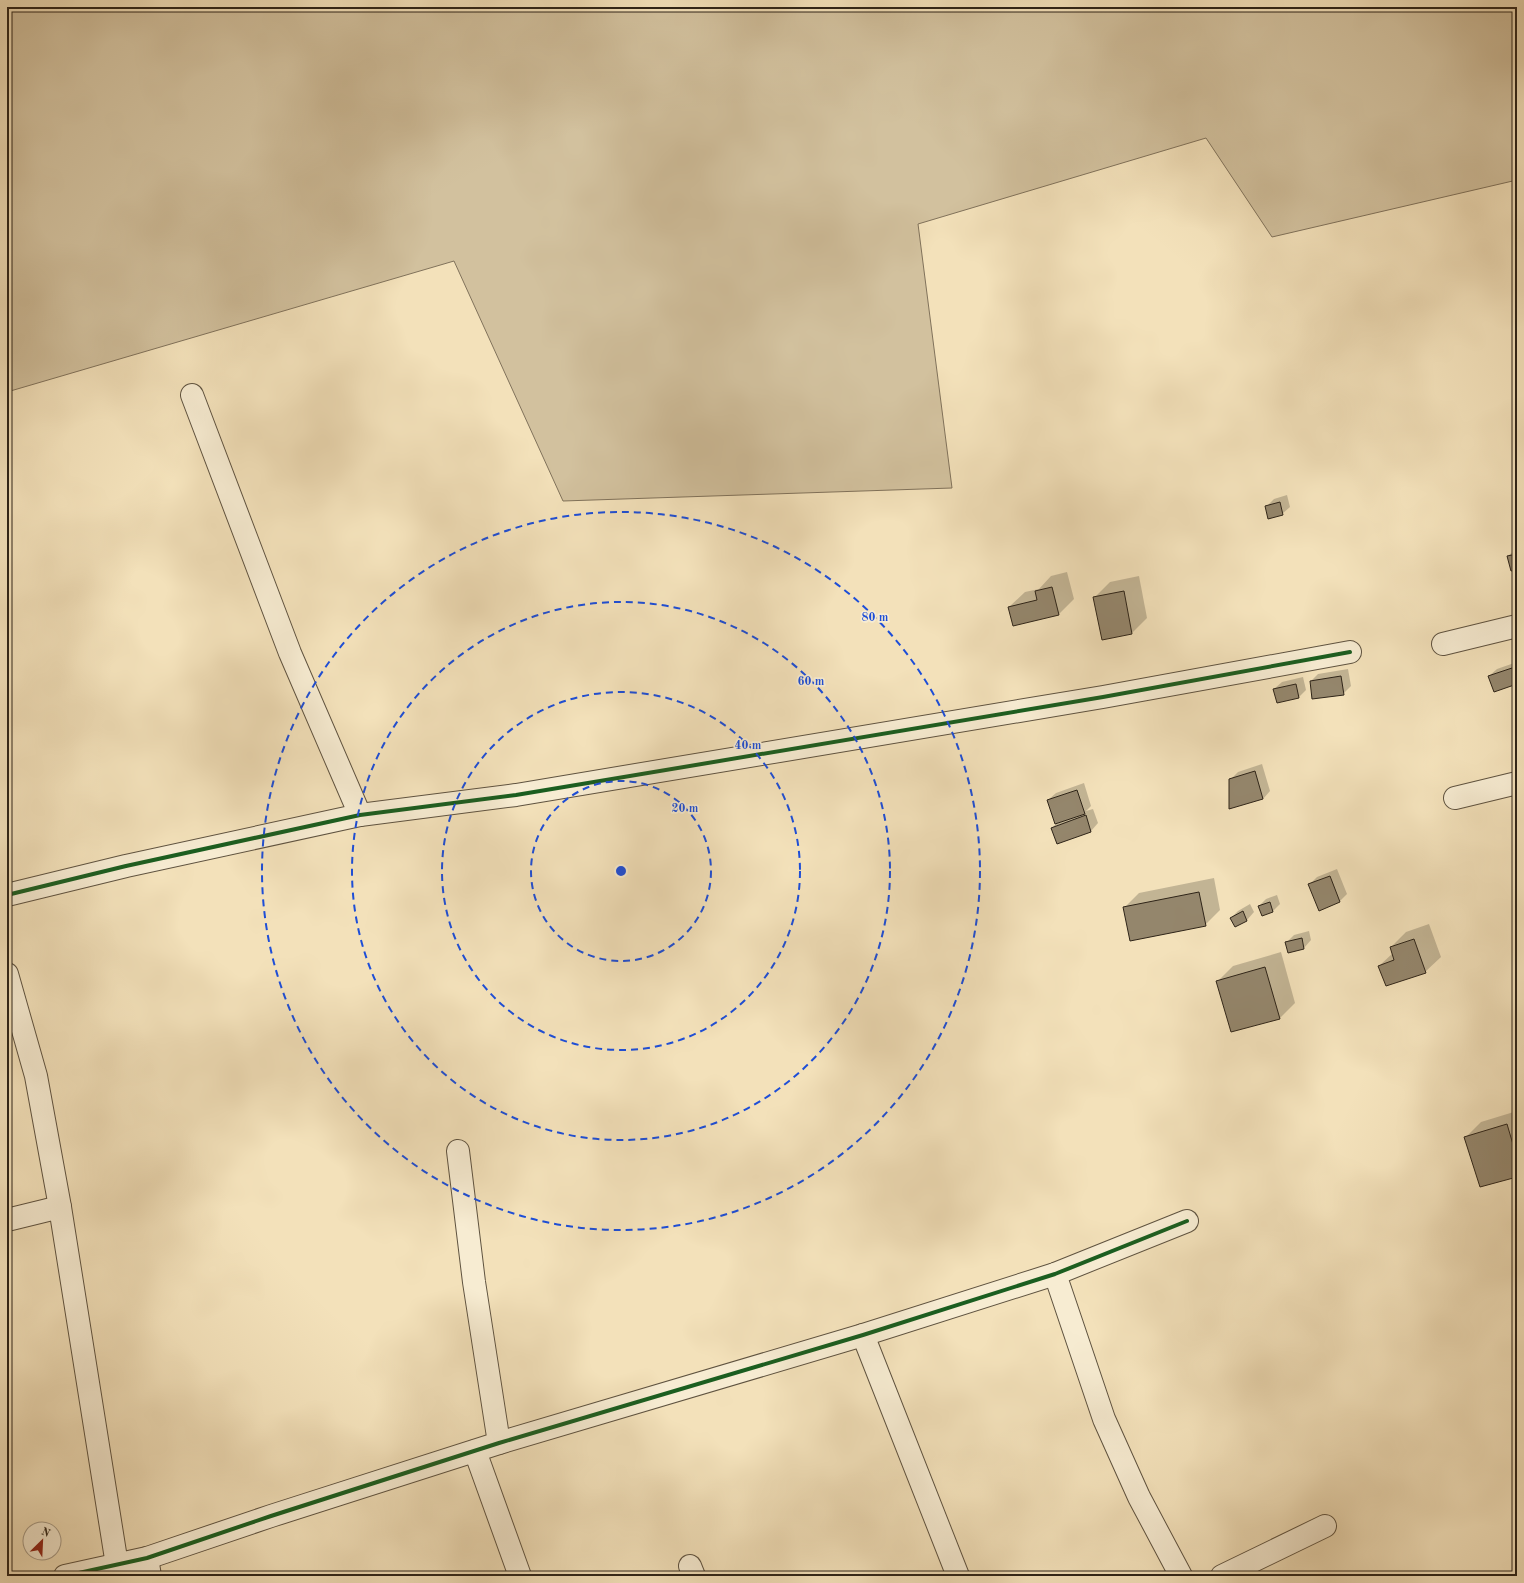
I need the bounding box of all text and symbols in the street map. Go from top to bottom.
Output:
text: 80 m [862,612,889,624]
text: 60 m [798,676,825,688]
text: 40 m [735,740,762,752]
text: 20 m [672,803,699,815]
centre of rings [614,864,628,878]
north arrow [22,1521,62,1561]
text: N [39,1527,52,1540]

